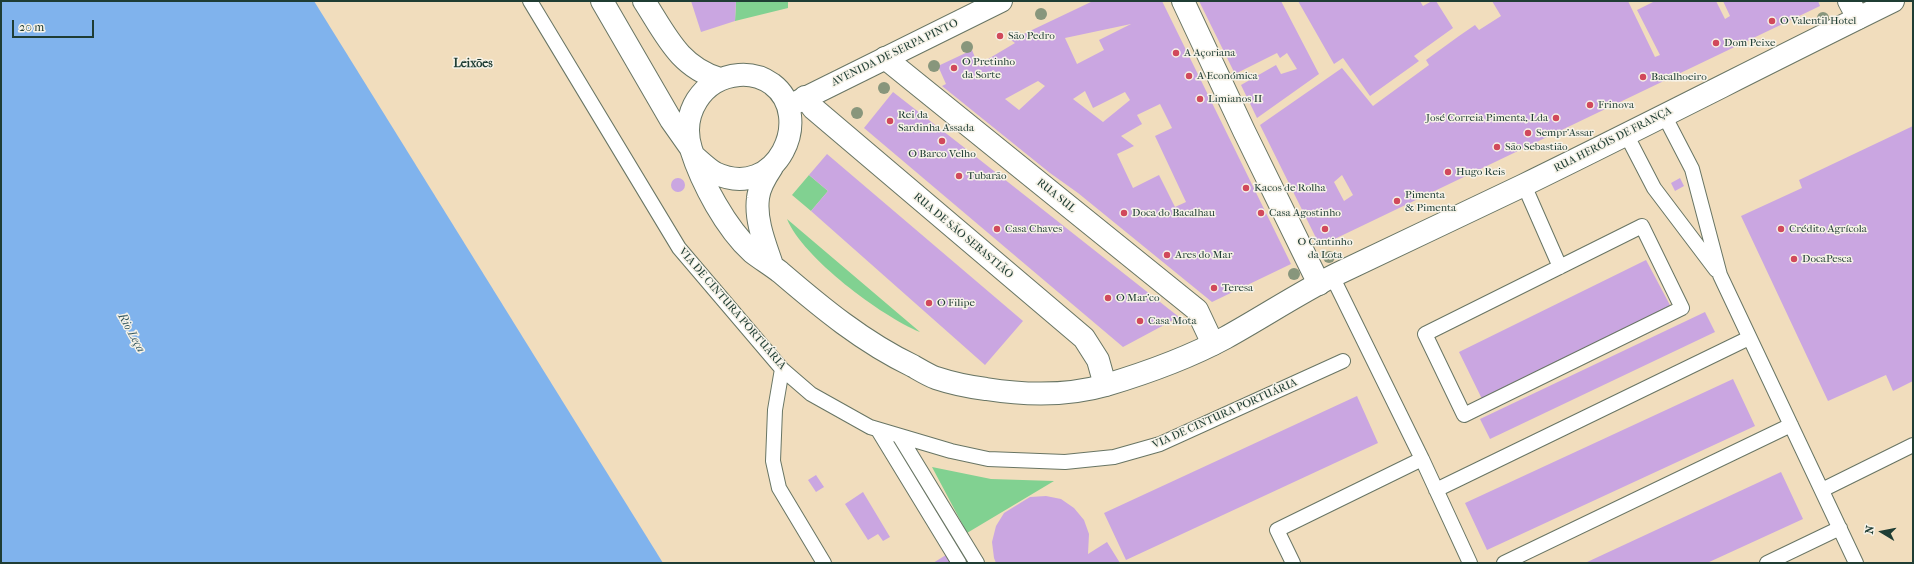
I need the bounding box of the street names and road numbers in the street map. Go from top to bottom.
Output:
street label: AVENIDA DE SERPA PINTO [829,17,961,89]
street label: RUA HERÓIS DE FRANÇA [1552,104,1674,176]
street label: RUA SUL [1034,176,1078,216]
street label: RUA DE SÃO SEBASTIÃO [910,190,1016,282]
street label: VIA DE CINTURA PORTUÁRIA [675,245,789,373]
street label: VIA DE CINTURA PORTUÁRIA [1151,376,1299,452]

